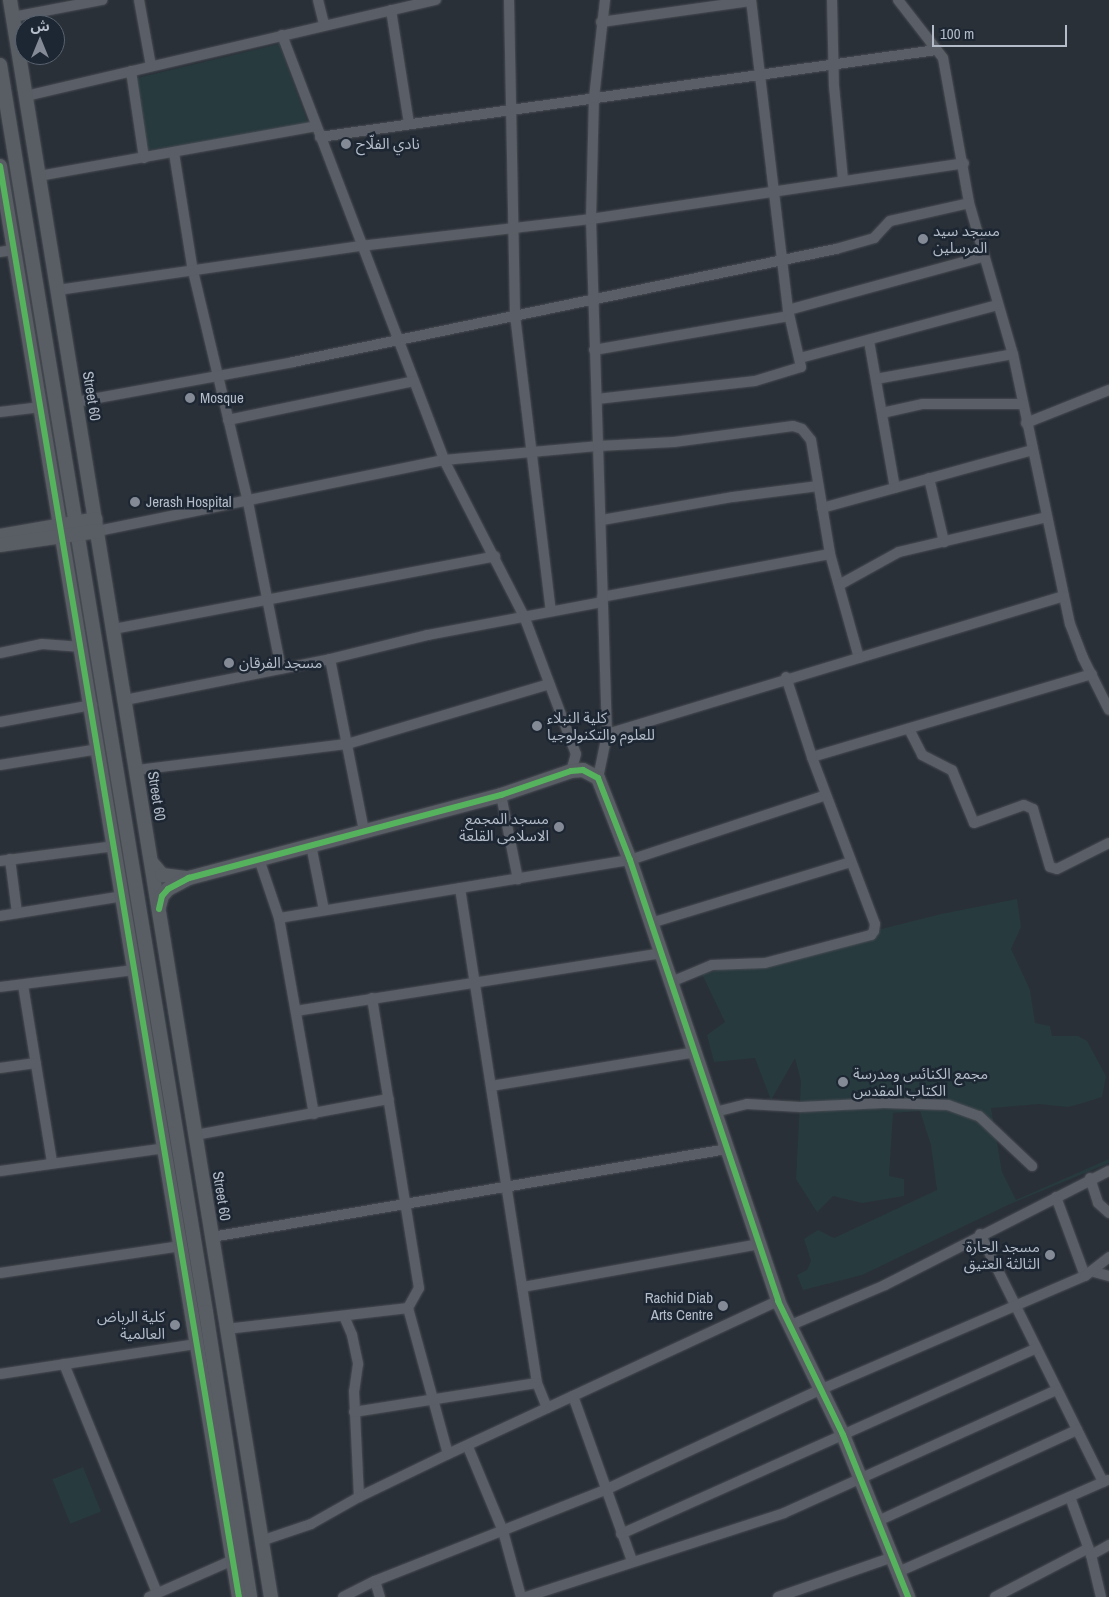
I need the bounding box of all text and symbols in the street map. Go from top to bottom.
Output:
north arrow [15,15,65,65]
scale bar [934,15,1069,47]
text: ش [30,17,50,35]
text: 100 m [940,23,974,44]
place label: نادي الفلّاح [356,135,420,153]
marker: نادي الفلّاح [340,138,352,150]
place label: مسجد سيد المرسلين [933,221,1000,256]
marker: مسجد سيد المرسلين [917,233,929,245]
street label: Street 60 [79,370,105,422]
place label: Mosque [200,389,244,407]
marker: Mosque [184,392,196,404]
place label: Jerash Hospital [146,493,231,511]
marker: Jerash Hospital [128,495,142,509]
place label: مسجد الفرقان [239,654,322,672]
marker: مسجد الفرقان [223,657,235,669]
place label: كلية النبلاء للعلوم والتكنولوجيا [547,708,655,743]
marker: كلية النبلاء للعلوم والتكنولوجيا [531,720,543,732]
street label: Street 60 [144,770,170,822]
place label: مسجد المجمع الاسلامى القلعة [459,809,549,844]
marker: مسجد المجمع الاسلامى القلعة [553,821,565,833]
place label: مجمع الكنائس ومدرسة الكتاب المقدس [853,1064,988,1099]
marker: مجمع الكنائس ومدرسة الكتاب المقدس [837,1076,849,1088]
street label: Street 60 [209,1170,235,1222]
place label: مسجد الحارة الثالثة العتيق [964,1237,1040,1272]
marker: مسجد الحارة الثالثة العتيق [1044,1249,1056,1261]
place label: Rachid Diab Arts Centre [645,1288,713,1323]
marker: Rachid Diab Arts Centre [717,1300,729,1312]
place label: كلية الرباض العالمية [97,1307,165,1342]
marker: كلية الرباض العالمية [169,1319,181,1331]

